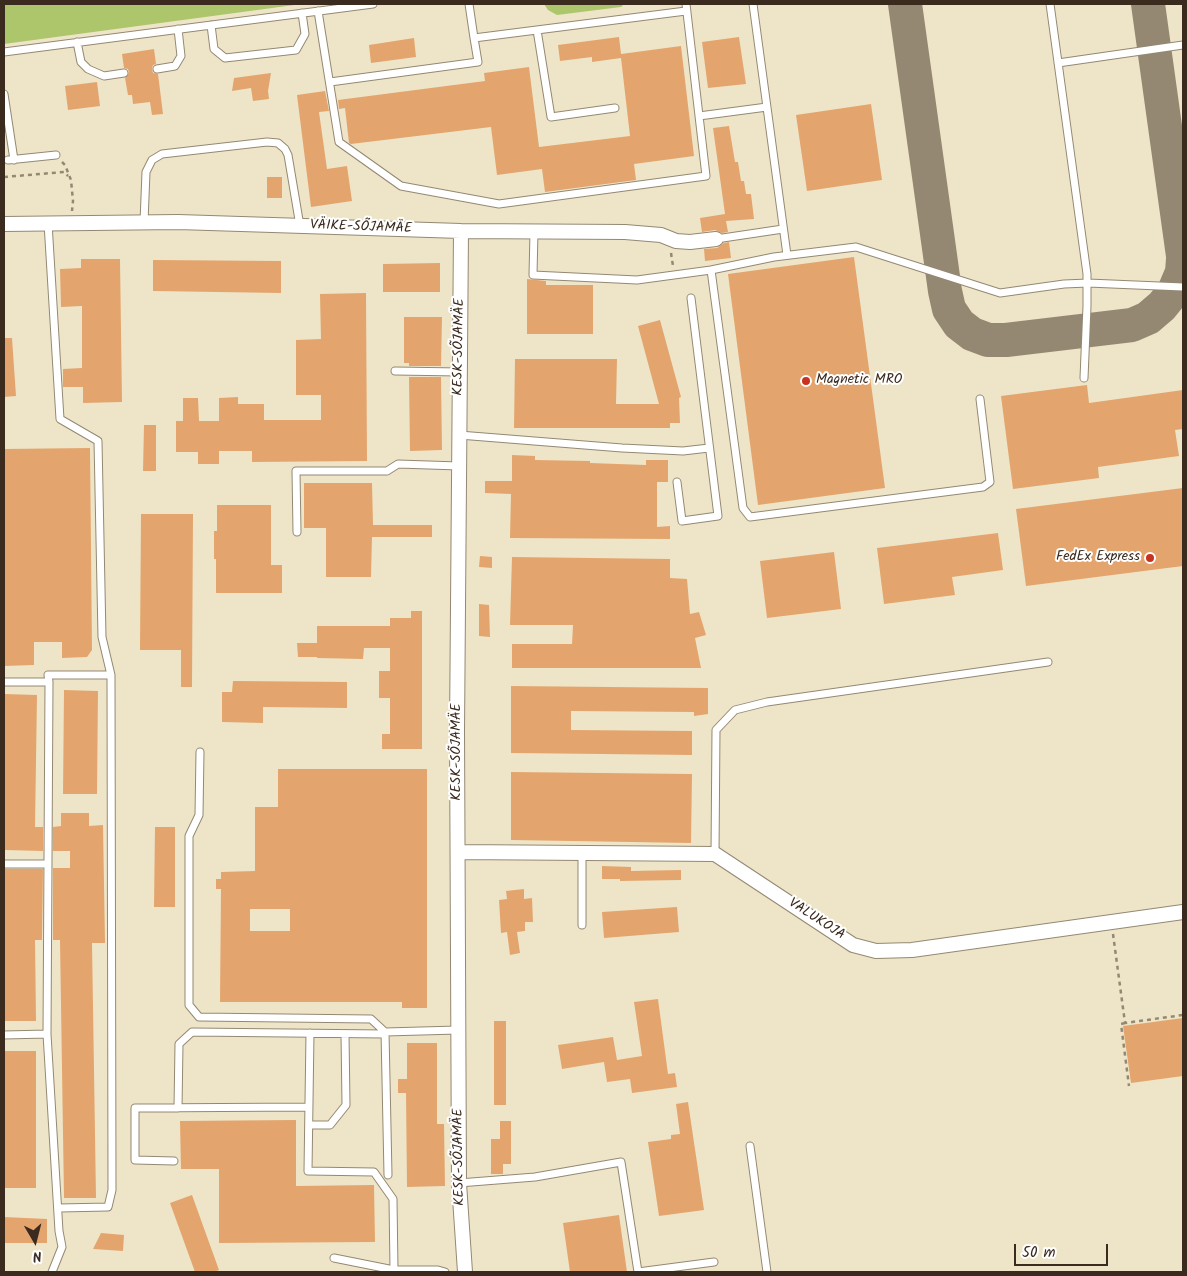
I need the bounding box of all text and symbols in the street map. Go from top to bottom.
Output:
street label: VÄIKE-SÕJAMÄE [310,218,412,238]
street label: KESK-SÕJAMÄE [451,298,469,396]
place label: Magnetic MRO [816,373,902,389]
marker: Magnetic MRO [800,375,812,387]
place label: FedEx Express [1056,550,1140,566]
marker: FedEx Express [1144,552,1156,564]
street label: KESK-SÕJAMÄE [450,703,466,801]
street label: VALUKOJA [785,896,847,944]
street label: KESK-SÕJAMÄE [451,1108,469,1206]
north arrow [10,1216,60,1266]
scale bar [1017,1234,1111,1266]
text: 50 m [1022,1241,1056,1265]
text: N [31,1244,43,1267]

